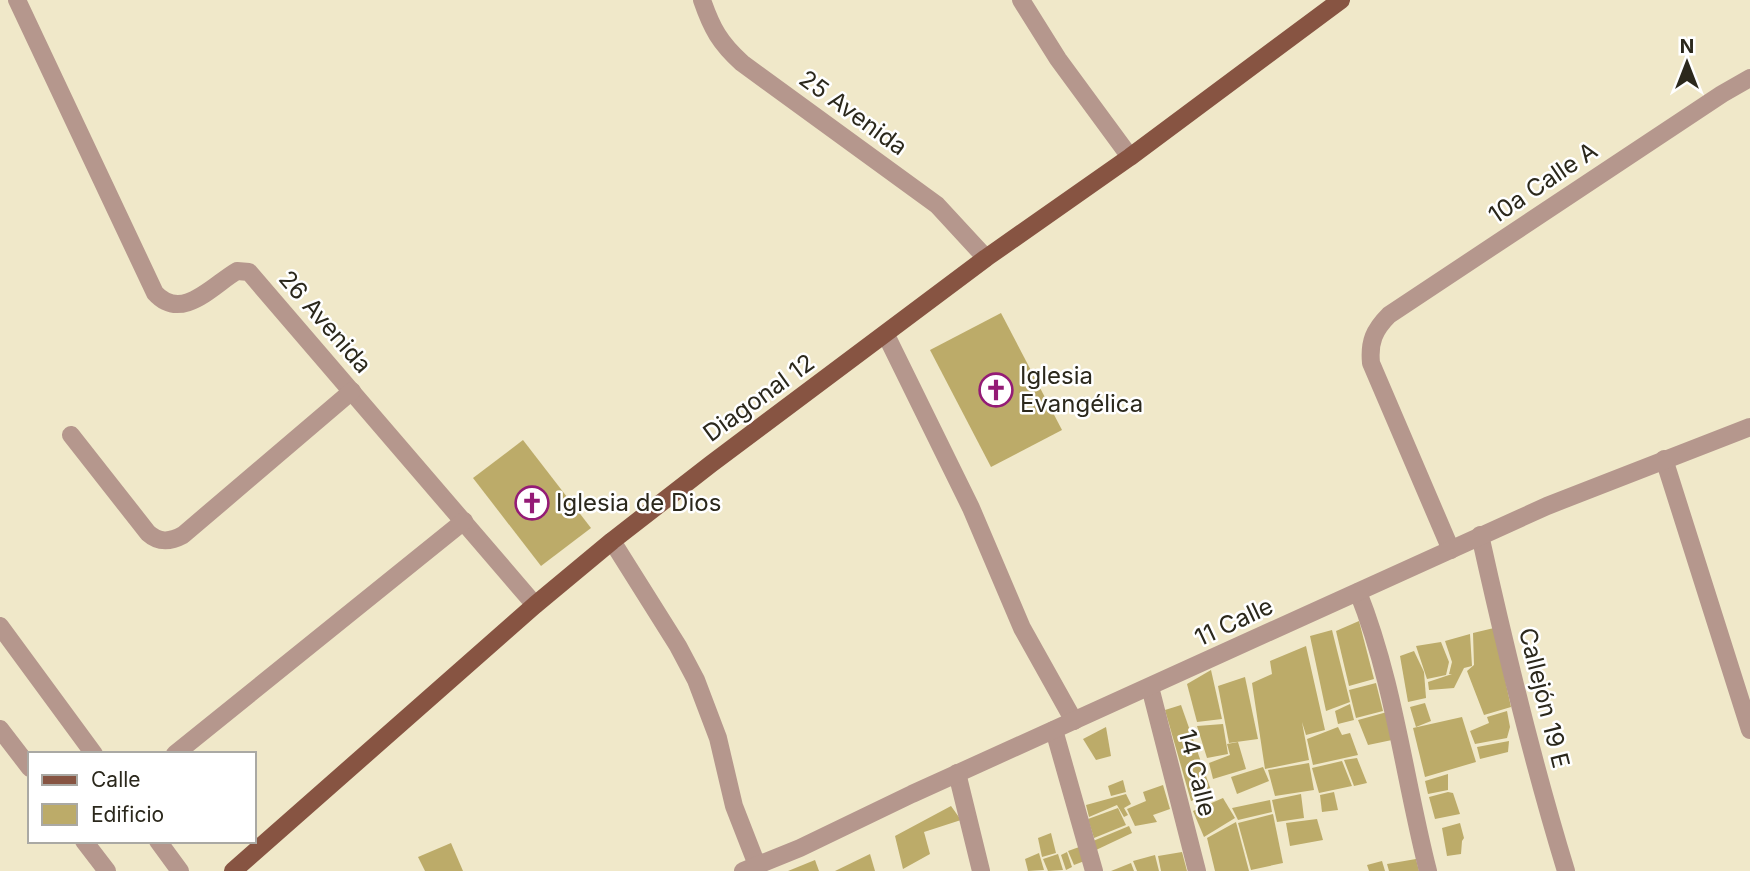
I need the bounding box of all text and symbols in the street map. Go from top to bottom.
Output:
north arrow [1652,28,1722,98]
text: N [1680,35,1694,58]
street label: 25 Avenida [794,64,913,161]
street label: 10a Calle A [1483,136,1603,230]
street label: 26 Avenida [273,264,378,379]
street label: Diagonal 12 [697,348,820,448]
place label: Iglesia Evangélica [1020,361,1143,418]
church icon: Iglesia Evangélica [977,371,1015,409]
church icon: Iglesia de Dios [513,484,551,522]
place label: Iglesia de Dios [556,488,721,517]
street label: 11 Calle [1190,591,1277,652]
street label: Callejón 19 E [1513,625,1576,771]
street label: 14 Calle [1173,726,1222,819]
legend [28,752,256,843]
text: Calle [91,767,141,792]
text: Edificio [91,802,164,827]

